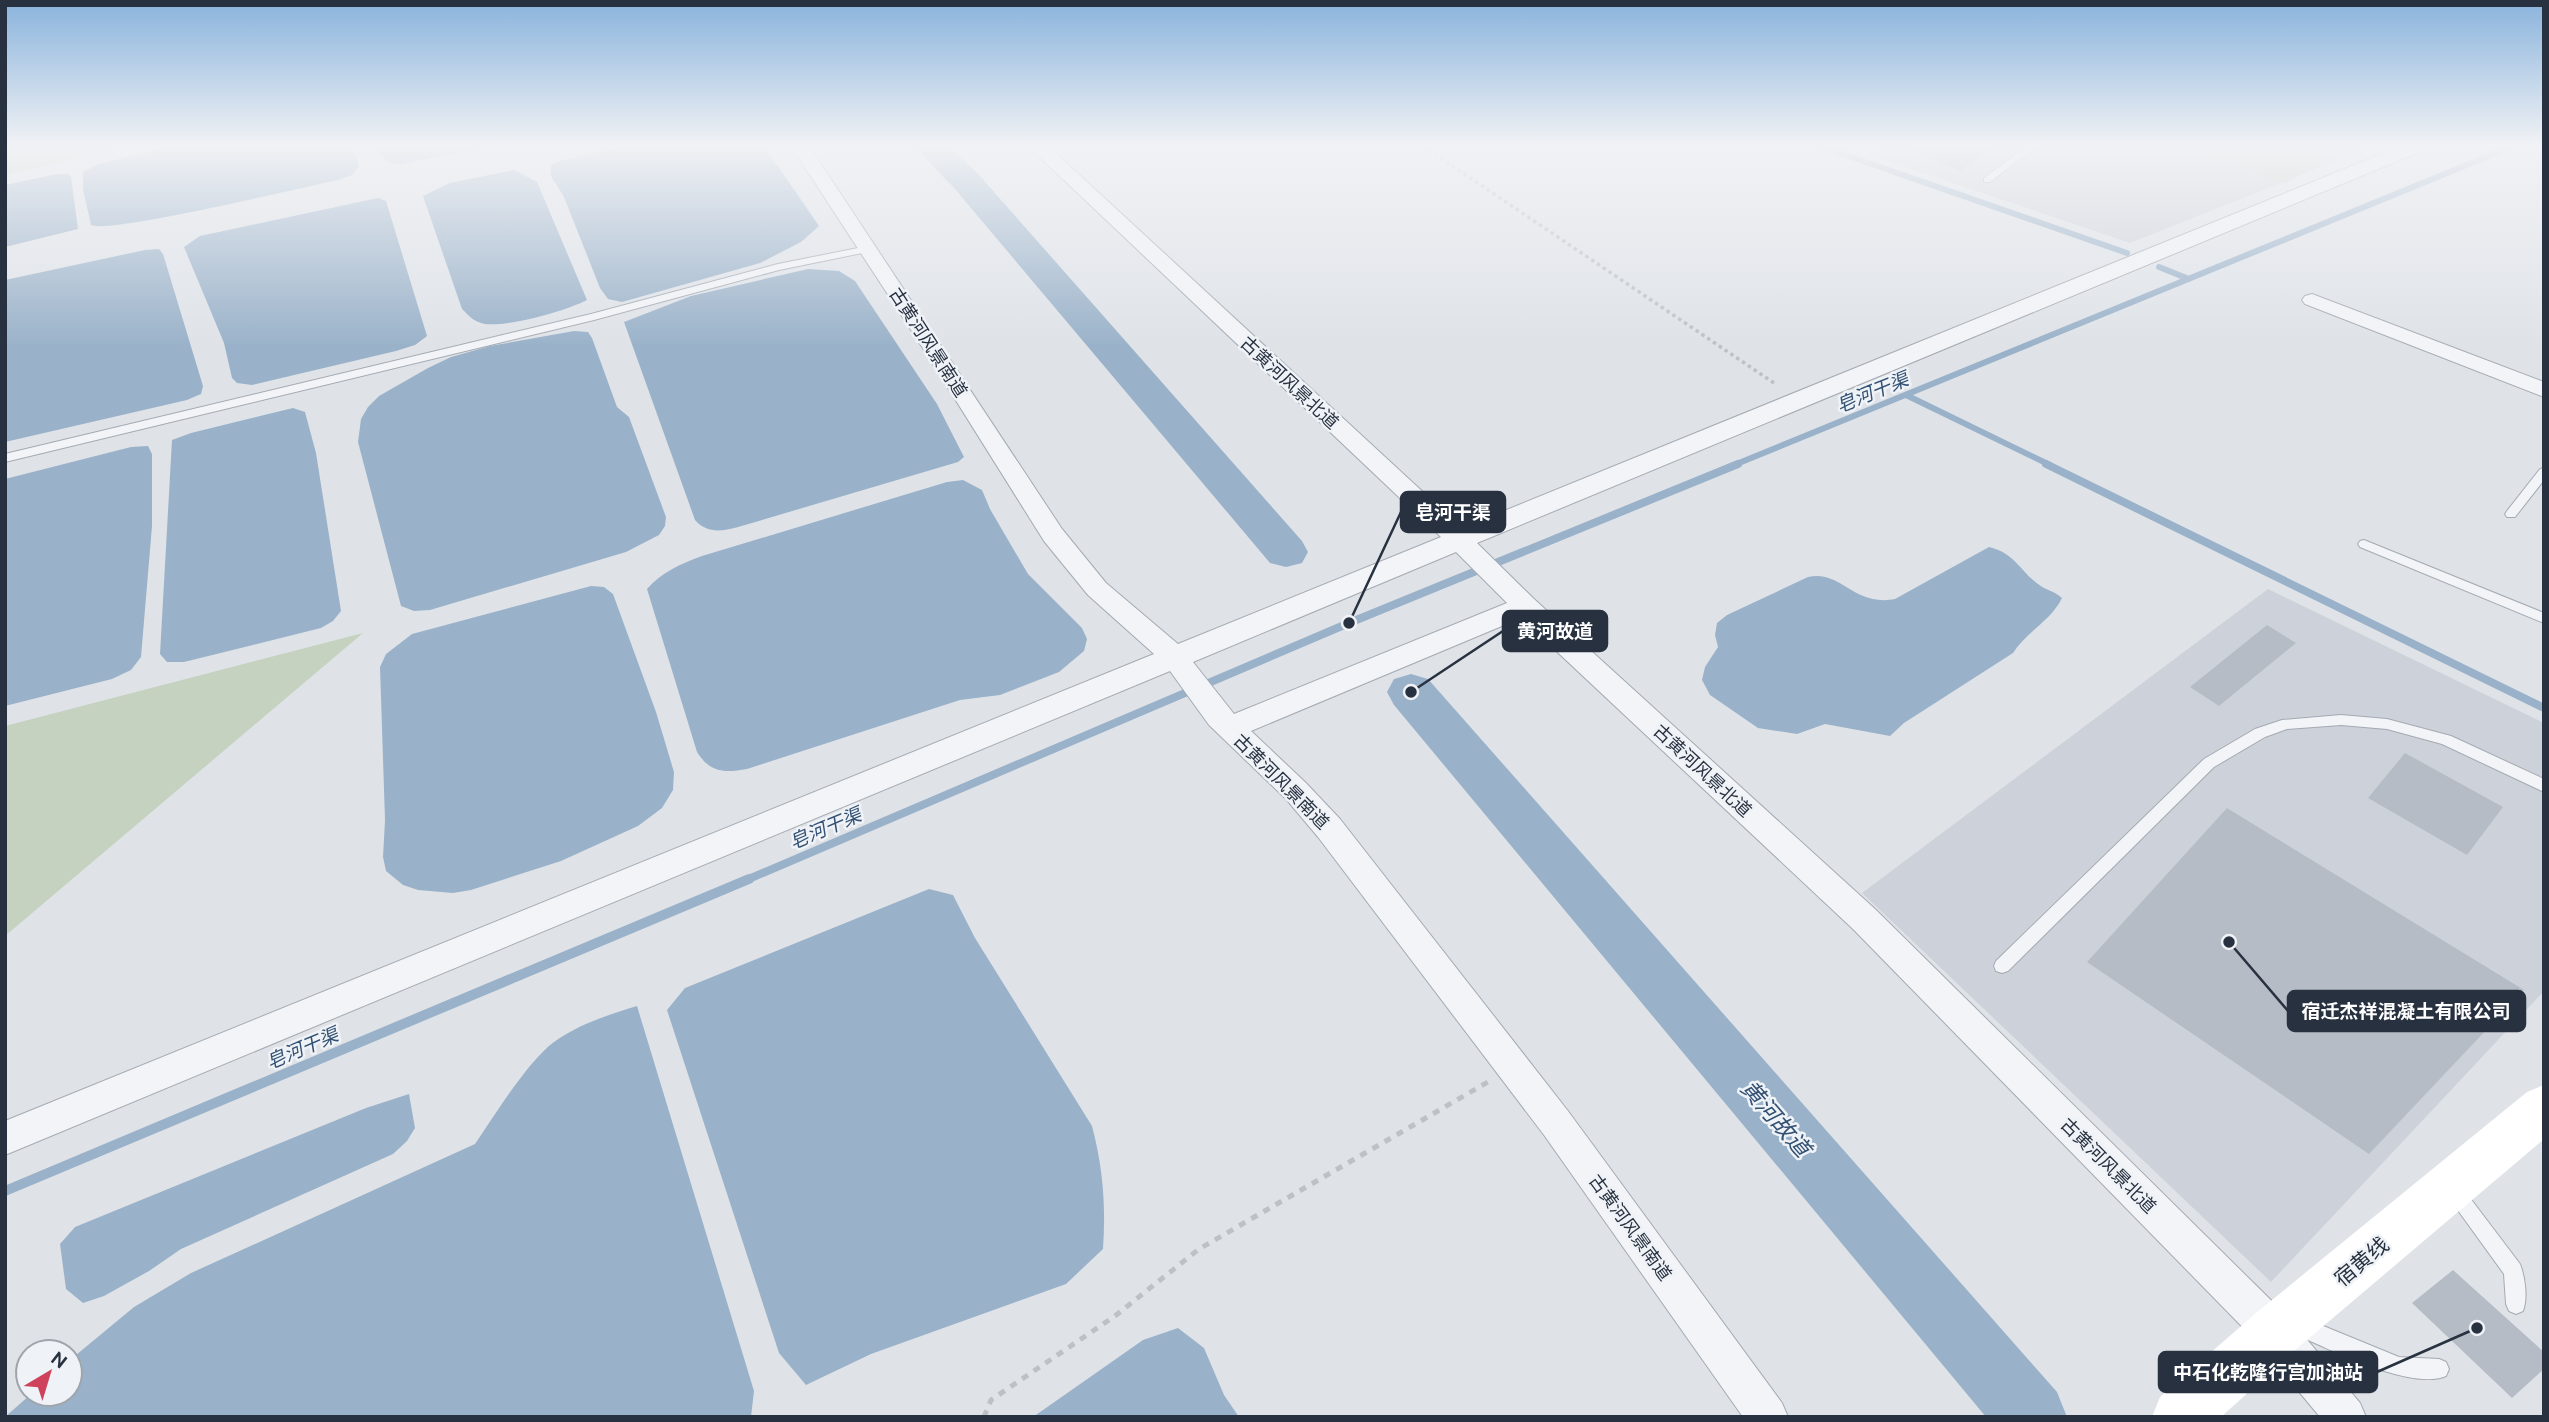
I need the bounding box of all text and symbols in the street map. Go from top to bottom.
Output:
street label: 古黄河风景南道 [886,284,972,400]
street label: 古黄河风景北道 [1237,332,1343,432]
water label: 皂河干渠 [1833,366,1914,416]
callout: 皂河干渠 [1401,492,1505,532]
text: 皂河干渠 [1415,501,1491,523]
callout: 黄河故道 [1503,611,1607,651]
text: 黄河故道 [1517,620,1593,642]
street label: 古黄河风景北道 [1650,720,1756,820]
street label: 古黄河风景南道 [1230,729,1334,833]
water label: 皂河干渠 [786,802,867,853]
callout: 宿迁杰祥混凝土有限公司 [2288,991,2525,1031]
text: 宿迁杰祥混凝土有限公司 [2301,1000,2511,1022]
water label: 皂河干渠 [263,1022,344,1073]
water label: 黄河故道 [1736,1075,1818,1163]
street label: 古黄河风景北道 [2057,1113,2161,1217]
street label: 古黄河风景南道 [1586,1170,1676,1284]
street label: 宿黄线 [2329,1232,2393,1290]
north arrow [14,1338,84,1408]
text: N [47,1347,72,1373]
callout: 中石化乾隆行宫加油站 [2159,1352,2377,1392]
text: 中石化乾隆行宫加油站 [2173,1361,2363,1383]

